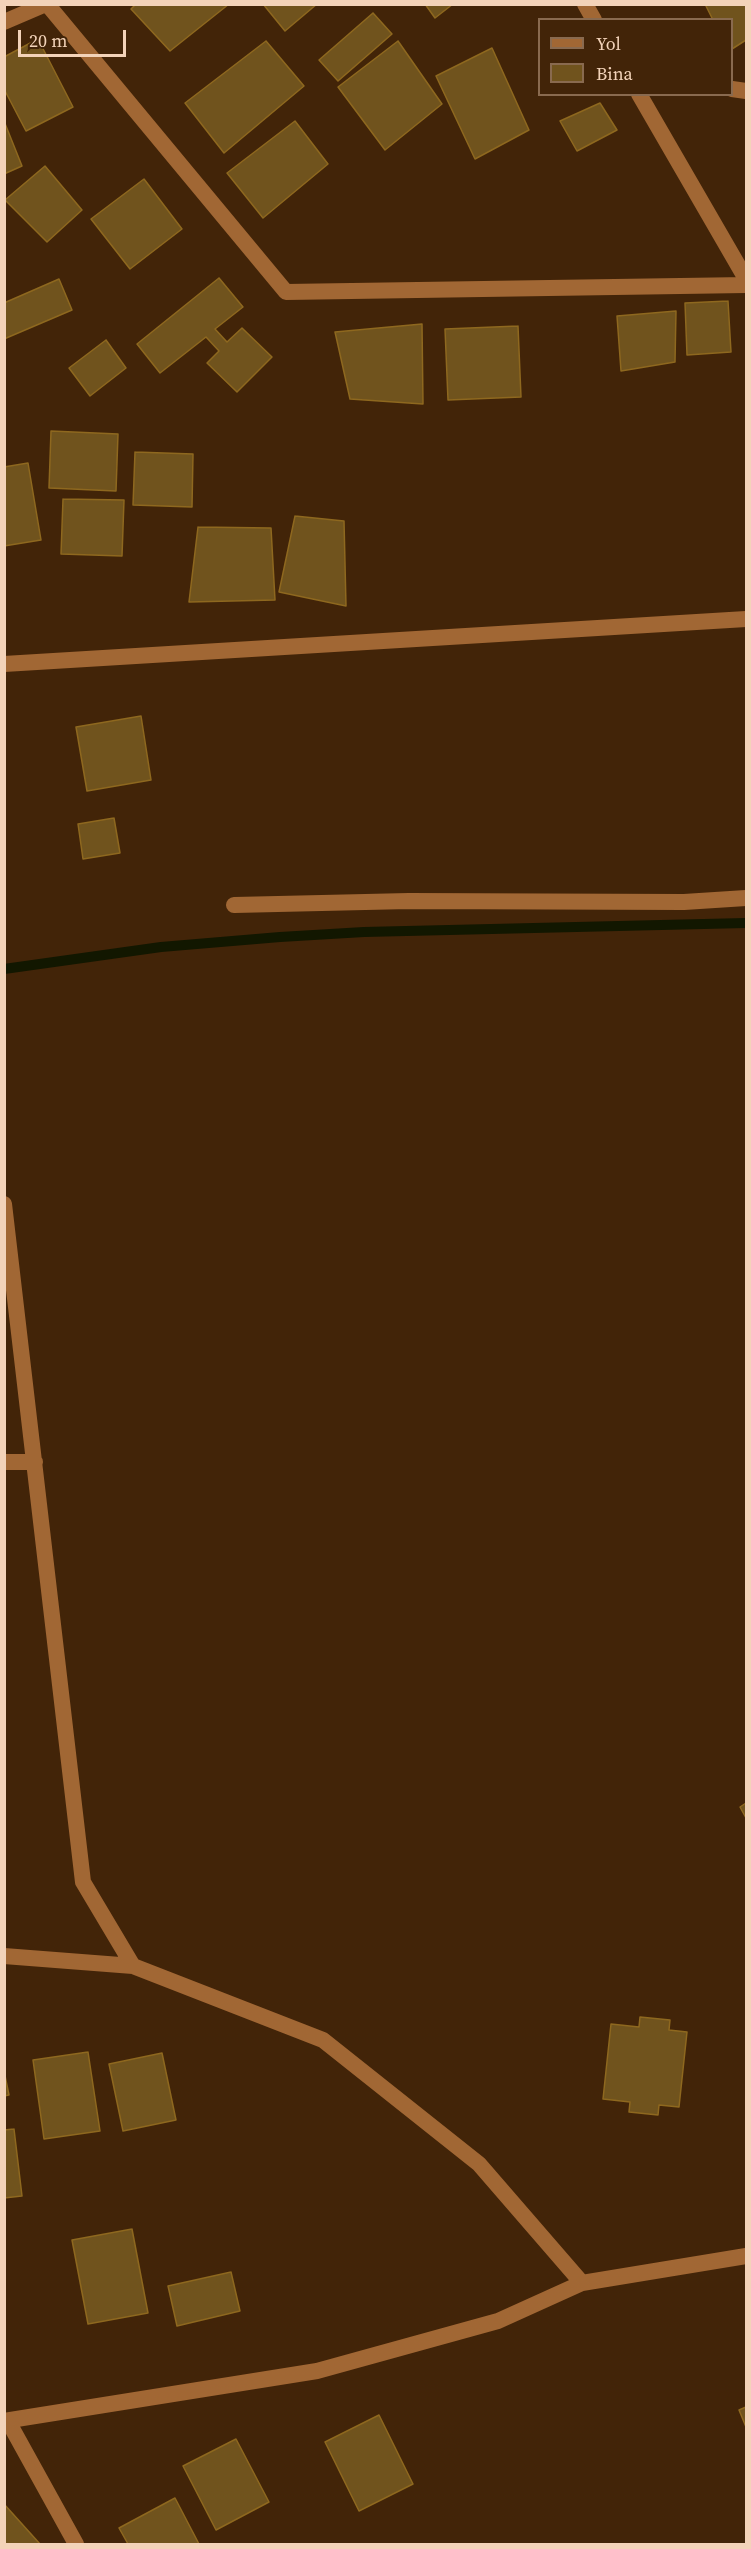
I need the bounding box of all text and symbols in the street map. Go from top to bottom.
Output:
scale bar [21,18,129,56]
legend [538,18,733,96]
text: 20 m [29,28,67,53]
text: Yol [596,31,621,56]
text: Bina [596,61,633,86]

